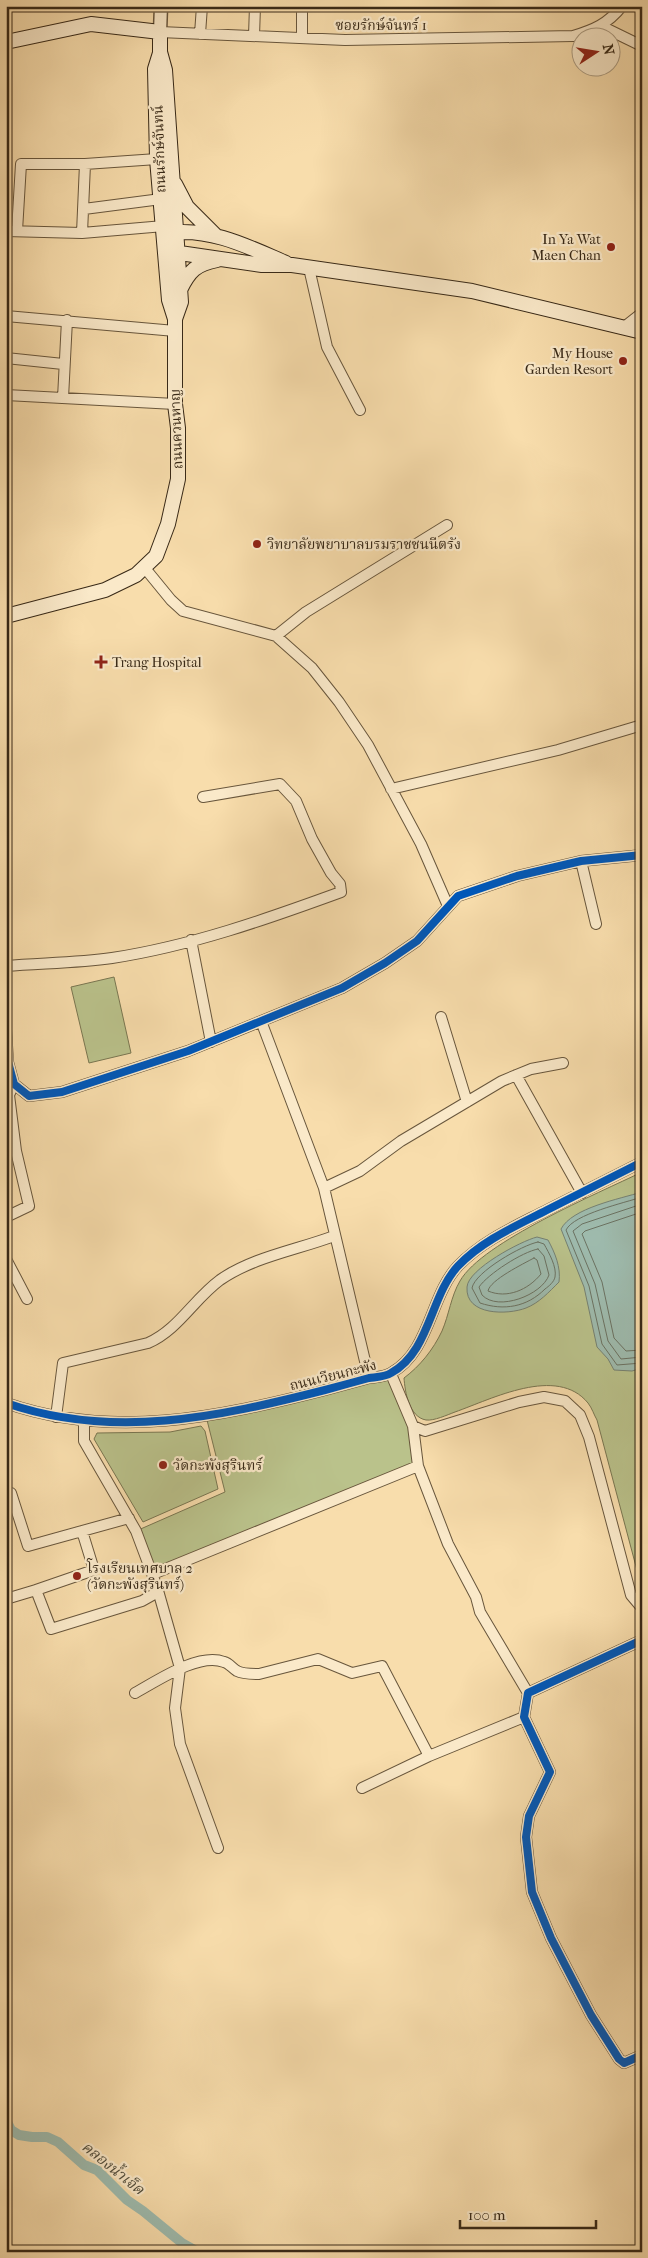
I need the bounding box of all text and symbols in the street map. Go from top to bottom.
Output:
street label: ซอยรักษ์จันทร์ 1 [335,16,427,34]
north arrow [570,28,620,78]
text: N [599,42,618,57]
street label: ถนนรักษ์จันทน์ [148,105,170,193]
place label: In Ya Wat Maen Chan [532,231,601,264]
marker: In Ya Wat Maen Chan [605,241,617,253]
place label: My House Garden Resort [525,345,613,378]
marker: My House Garden Resort [617,355,629,367]
street label: ถนนควนหาญ [167,389,186,469]
place label: วิทยาลัยพยาบาลบรมราชชนนีตรัง [267,536,461,553]
marker: วิทยาลัยพยาบาลบรมราชชนนีตรัง [251,538,263,550]
place label: Trang Hospital [112,654,202,671]
marker: Trang Hospital [94,655,108,669]
street label: ถนนเวียนกะพัง [288,1356,378,1394]
place label: วัดกะพังสุรินทร์ [173,1456,263,1474]
marker: วัดกะพังสุรินทร์ [157,1459,169,1471]
place label: โรงเรียนเทศบาล 2 (วัดกะพังสุรินทร์) [86,1558,193,1593]
marker: โรงเรียนเทศบาล 2 (วัดกะพังสุรินทร์) [71,1570,83,1582]
water label: คลองน้ำเจ็ด [78,2136,149,2199]
scale bar [460,2198,597,2230]
text: 100 m [468,2206,506,2224]

